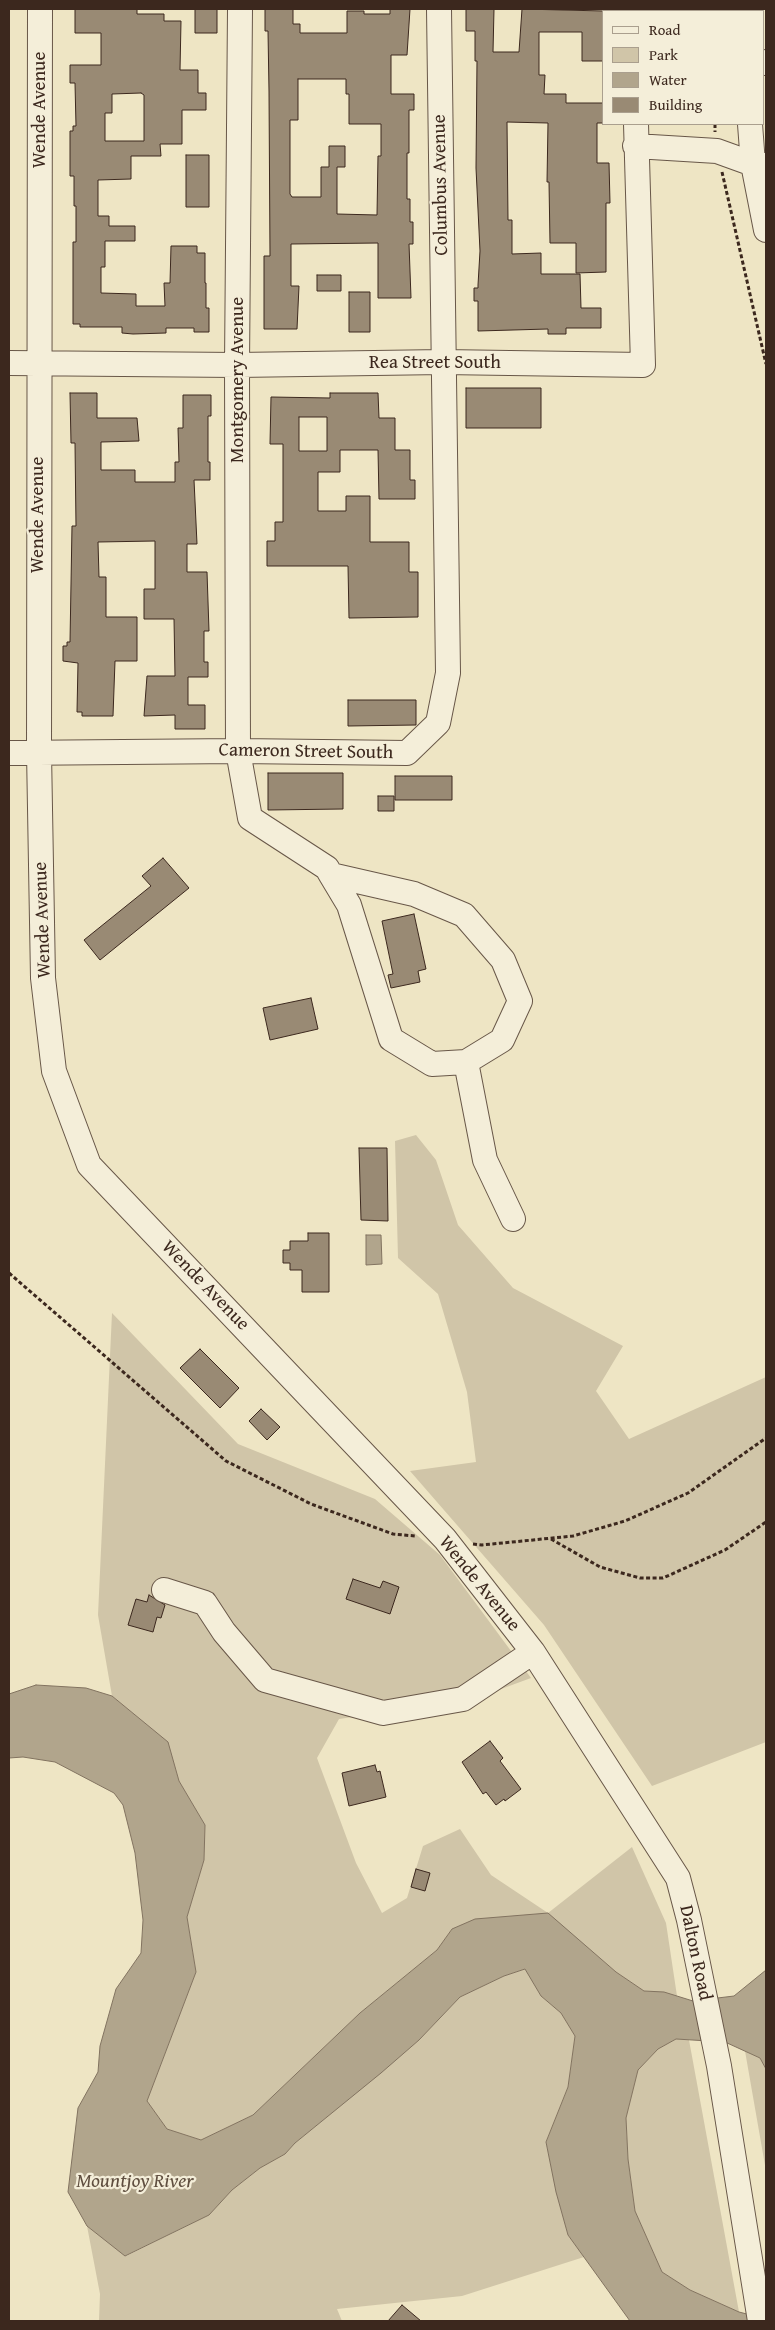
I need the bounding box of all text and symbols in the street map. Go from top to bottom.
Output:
legend [602,10,765,125]
text: Road [649,19,680,40]
text: Park [649,44,678,65]
street label: Wende Avenue [29,52,51,168]
text: Water [649,69,687,90]
text: Building [649,94,702,115]
street label: Columbus Avenue [428,114,454,256]
street label: Montgomery Avenue [227,297,249,463]
street label: Rea Street South [369,352,501,374]
street label: Wende Avenue [27,457,49,573]
street label: Cameron Street South [218,739,394,765]
street label: Wende Avenue [30,861,56,979]
street label: Wende Avenue [156,1236,254,1336]
street label: Wende Avenue [433,1532,525,1636]
street label: Dalton Road [674,1903,716,2003]
water label: Mountjoy River [76,2170,194,2194]

